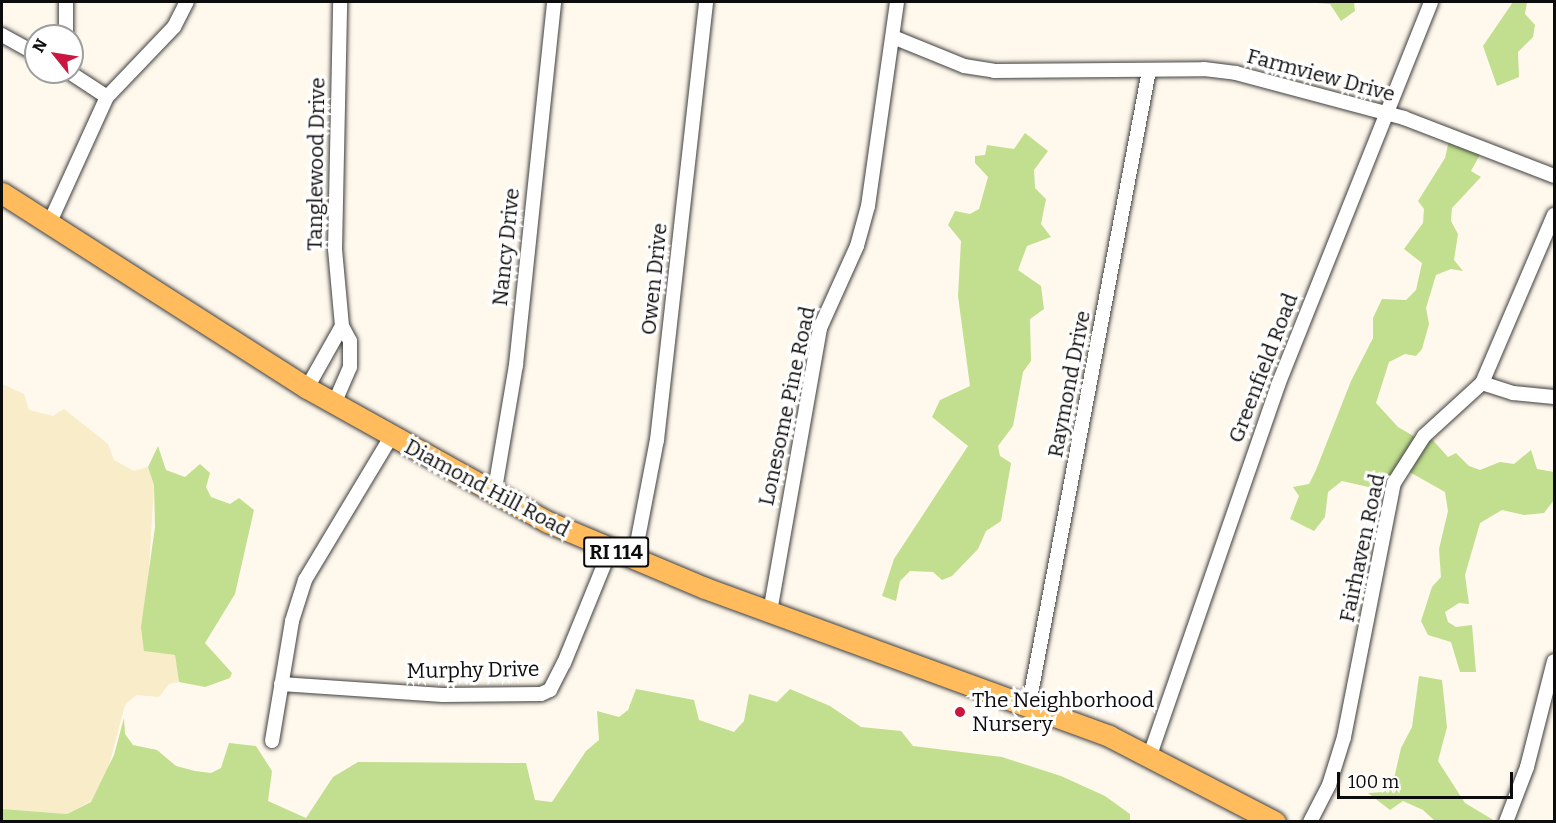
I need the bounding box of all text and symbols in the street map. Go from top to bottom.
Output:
north arrow [24,24,84,84]
text: N [28,36,51,56]
street label: Farmview Drive [1244,43,1398,107]
street label: Tanglewood Drive [302,77,330,251]
street label: Nancy Drive [487,187,525,307]
street label: Owen Drive [636,222,672,336]
street label: Greenfield Road [1223,290,1303,446]
street label: Lonesome Pine Road [754,304,820,508]
street label: Raymond Drive [1042,308,1096,460]
street label: Diamond Hill Road [400,434,574,542]
street label: Fairhaven Road [1334,472,1390,624]
road number: RI 114 [583,535,649,569]
street label: Murphy Drive [406,656,540,684]
place label: The Neighborhood Nursery [972,687,1154,737]
marker: The Neighborhood Nursery [953,705,967,719]
scale bar [1340,760,1516,798]
text: 100 m [1348,771,1399,793]

